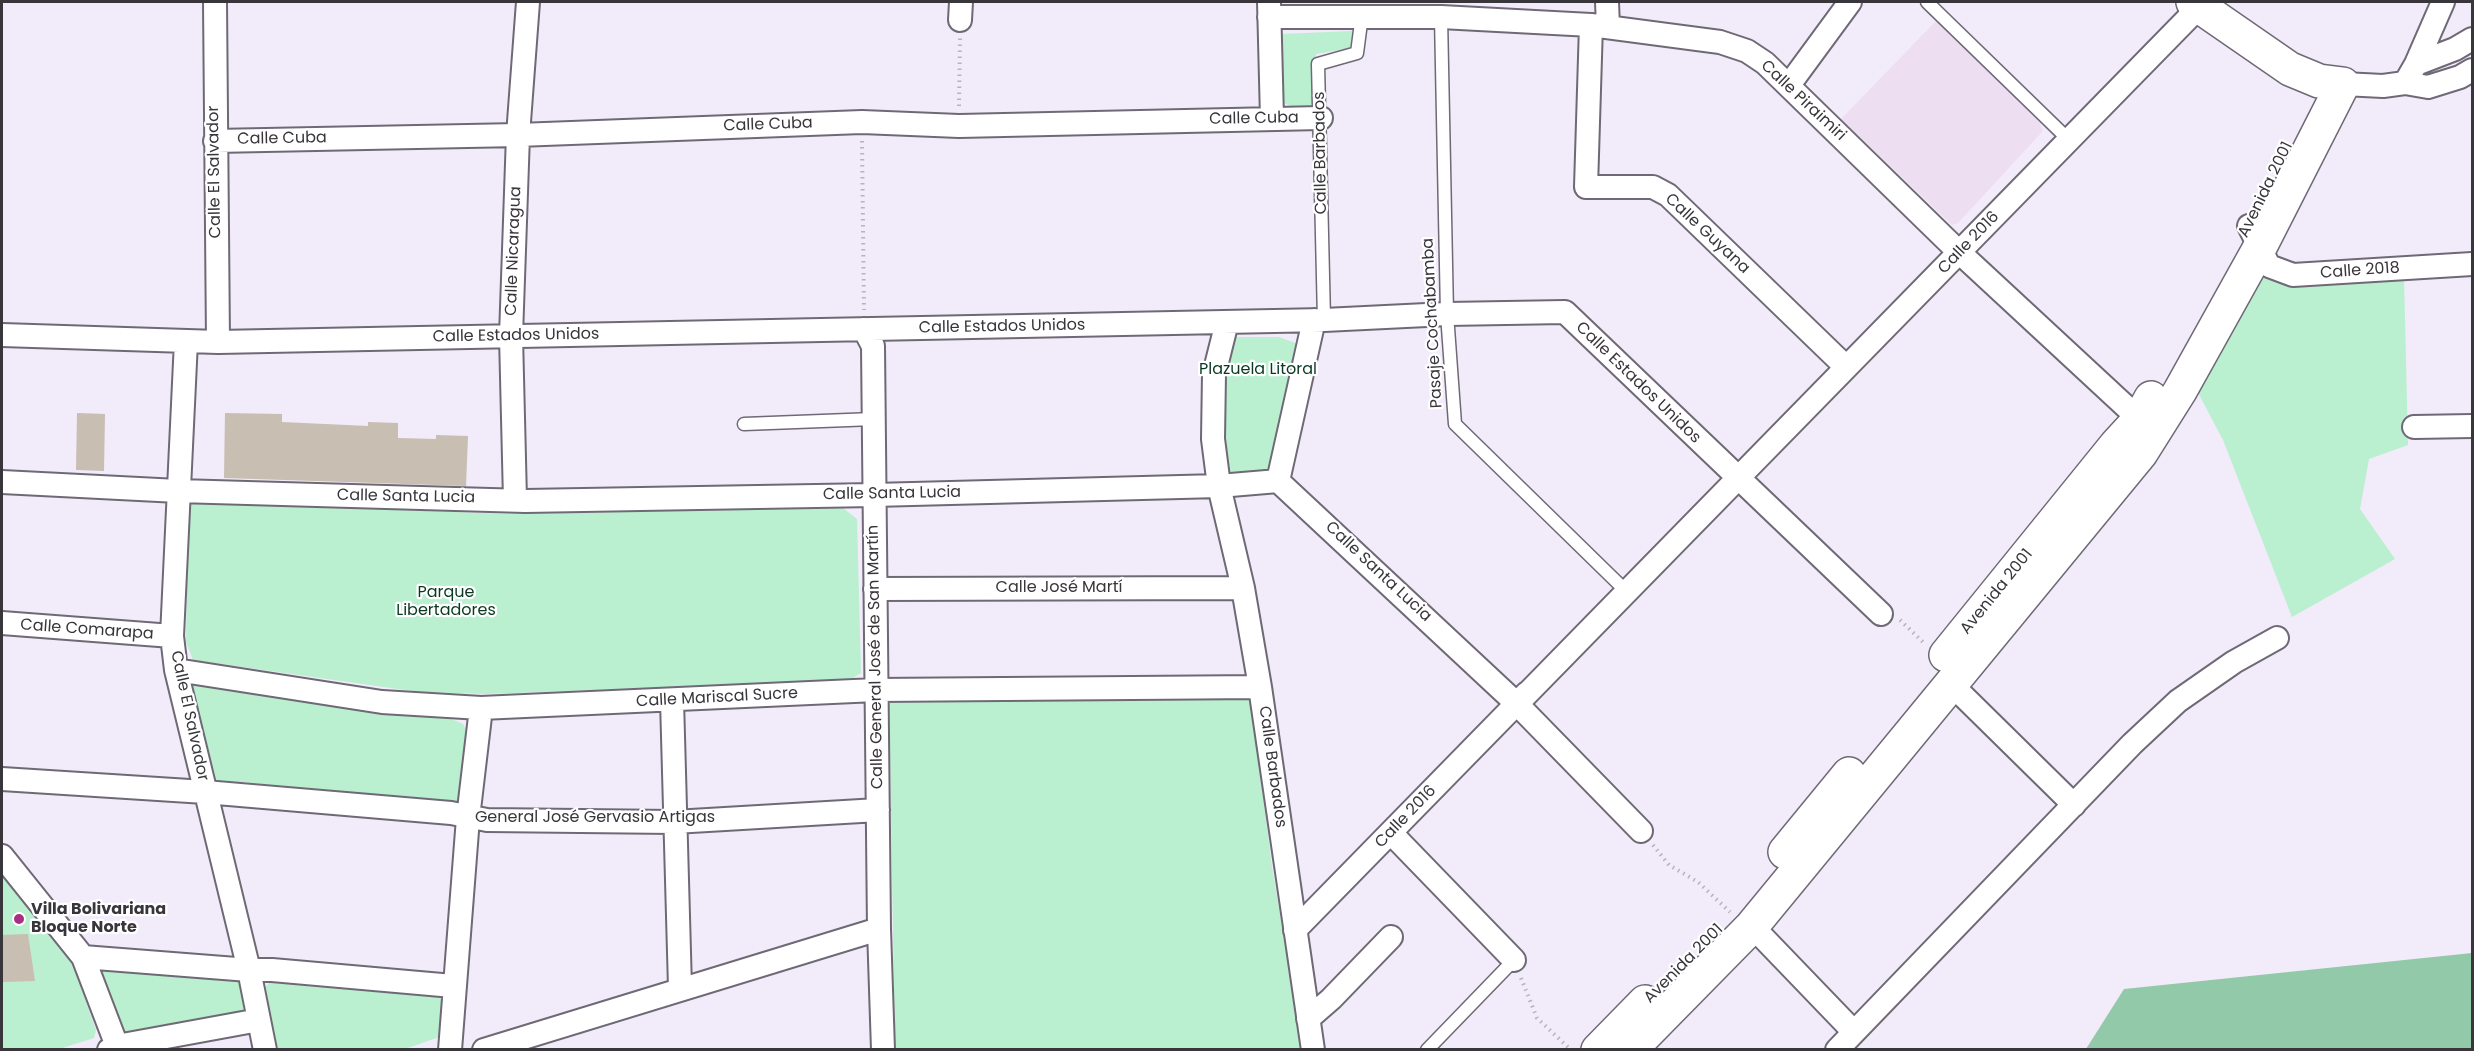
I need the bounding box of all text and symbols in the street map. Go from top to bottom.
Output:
street label: Calle Piraimiri [1756,57,1850,145]
street label: Calle Barbados [1310,91,1332,215]
street label: Calle El Salvador [204,106,226,238]
street label: Calle Cuba [1209,109,1299,129]
street label: Calle Cuba [723,114,813,136]
street label: Calle Cuba [237,129,327,149]
street label: Avenida 2001 [2235,139,2297,241]
street label: Calle Nicaragua [502,186,526,316]
street label: Calle Guyana [1661,190,1753,278]
street label: Calle 2016 [1934,208,2004,278]
street label: Pasaje Cochabamba [1419,237,1447,409]
street label: Calle 2018 [2320,259,2400,283]
street label: Calle Estados Unidos [919,316,1085,338]
street label: Calle Estados Unidos [1571,318,1705,448]
street label: Calle Estados Unidos [433,325,599,347]
park label: Plazuela Litoral [1199,360,1317,380]
street label: Calle Santa Lucia [823,483,961,505]
street label: Calle Santa Lucia [337,486,475,508]
street label: Calle Santa Lucia [1321,518,1435,626]
street label: Calle General José de San Martín [864,525,888,789]
street label: Avenida 2001 [1957,545,2037,639]
street label: Calle José Martí [996,578,1122,598]
park label: Parque Libertadores [396,583,496,621]
street label: Calle Comarapa [20,616,154,644]
street label: Calle El Salvador [166,649,212,783]
street label: Calle Mariscal Sucre [636,684,798,712]
street label: Calle Barbados [1254,705,1290,829]
street label: Calle 2016 [1371,782,1441,852]
street label: General José Gervasio Artigas [475,808,715,828]
place label: Villa Bolivariana Bloque Norte [31,900,166,938]
marker: Villa Bolivariana Bloque Norte [12,912,26,926]
street label: Avenida 2001 [1640,920,1728,1008]

